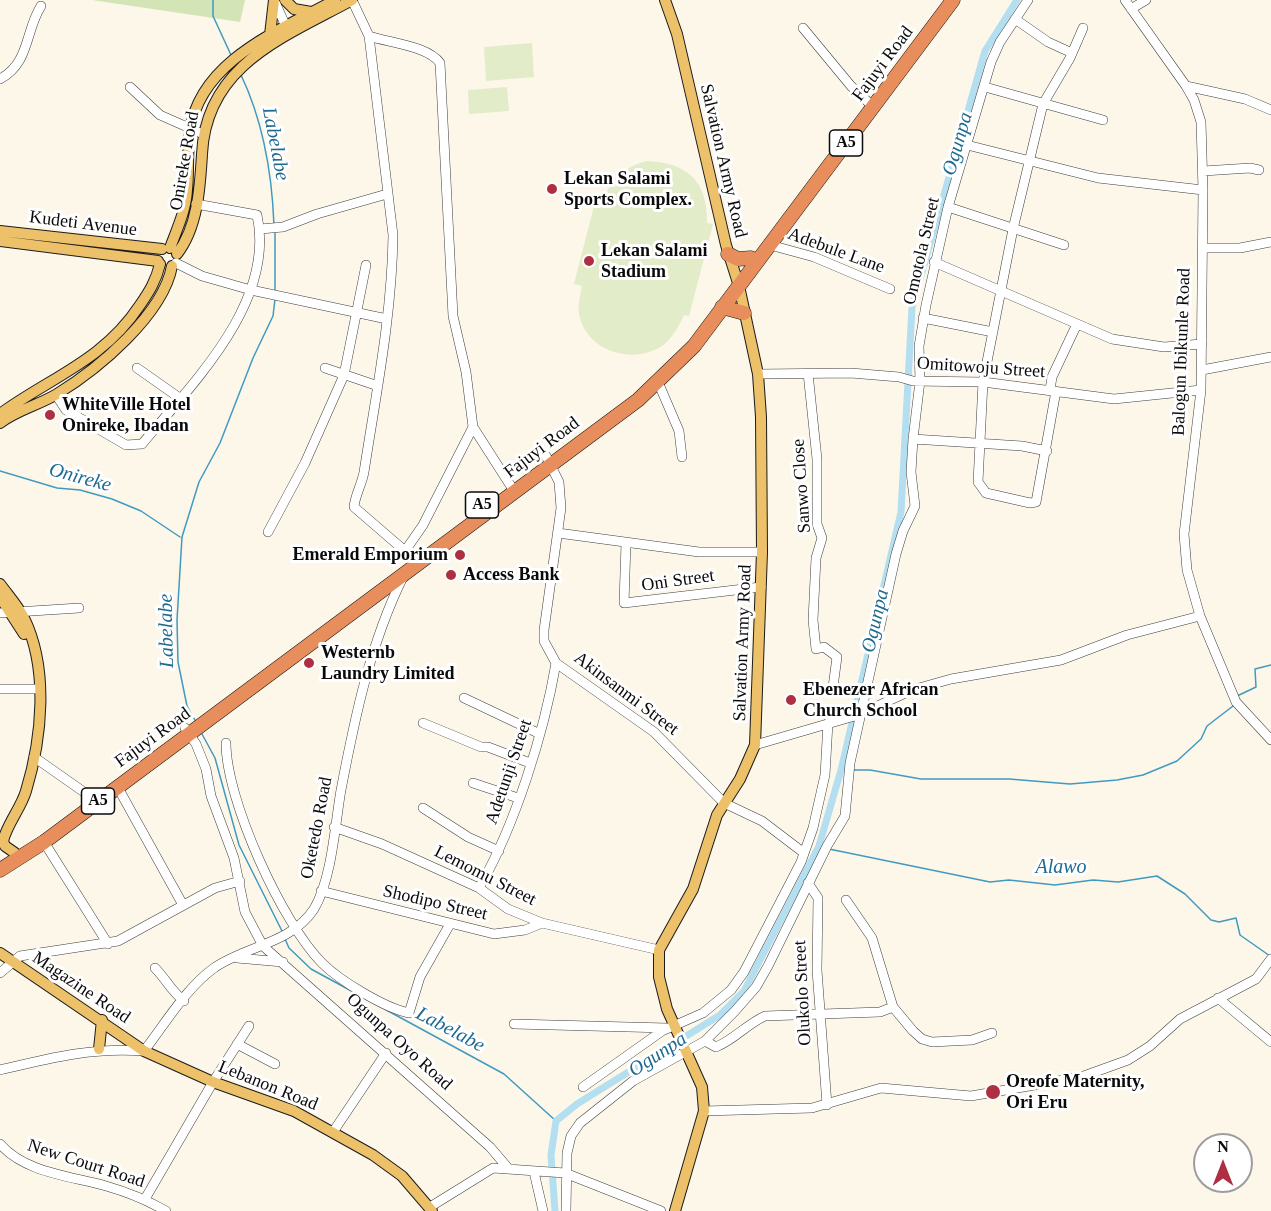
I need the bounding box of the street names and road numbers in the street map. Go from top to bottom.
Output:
street label: Fajuyi Road [848,22,918,106]
street label: Salvation Army Road [695,82,751,240]
street label: Onireke Road [166,110,204,212]
road number: A5 [830,130,862,156]
street label: Omotola Street [899,195,945,307]
street label: Kudeti Avenue [28,207,138,241]
street label: Adebule Lane [785,224,887,278]
street label: Balogun Ibikunle Road [1168,268,1196,436]
street label: Omitowoju Street [916,353,1046,383]
street label: Fajuyi Road [500,413,584,483]
street label: Sanwo Close [788,438,816,534]
road number: A5 [466,492,498,518]
street label: Salvation Army Road [729,564,757,722]
street label: Oni Street [640,565,716,597]
street label: Akinsanmi Street [569,648,683,740]
street label: Fajuyi Road [111,703,195,773]
street label: Adetunji Street [481,717,537,827]
street label: Oketedo Road [297,775,337,881]
road number: A5 [82,788,114,814]
street label: Lemomu Street [430,841,540,911]
street label: Shodipo Street [381,880,489,926]
street label: Olukolo Street [789,940,817,1046]
street label: Magazine Road [28,947,134,1029]
street label: Ogunpa Oyo Road [342,989,456,1095]
street label: Lebanon Road [215,1056,321,1116]
street label: New Court Road [25,1135,147,1193]

